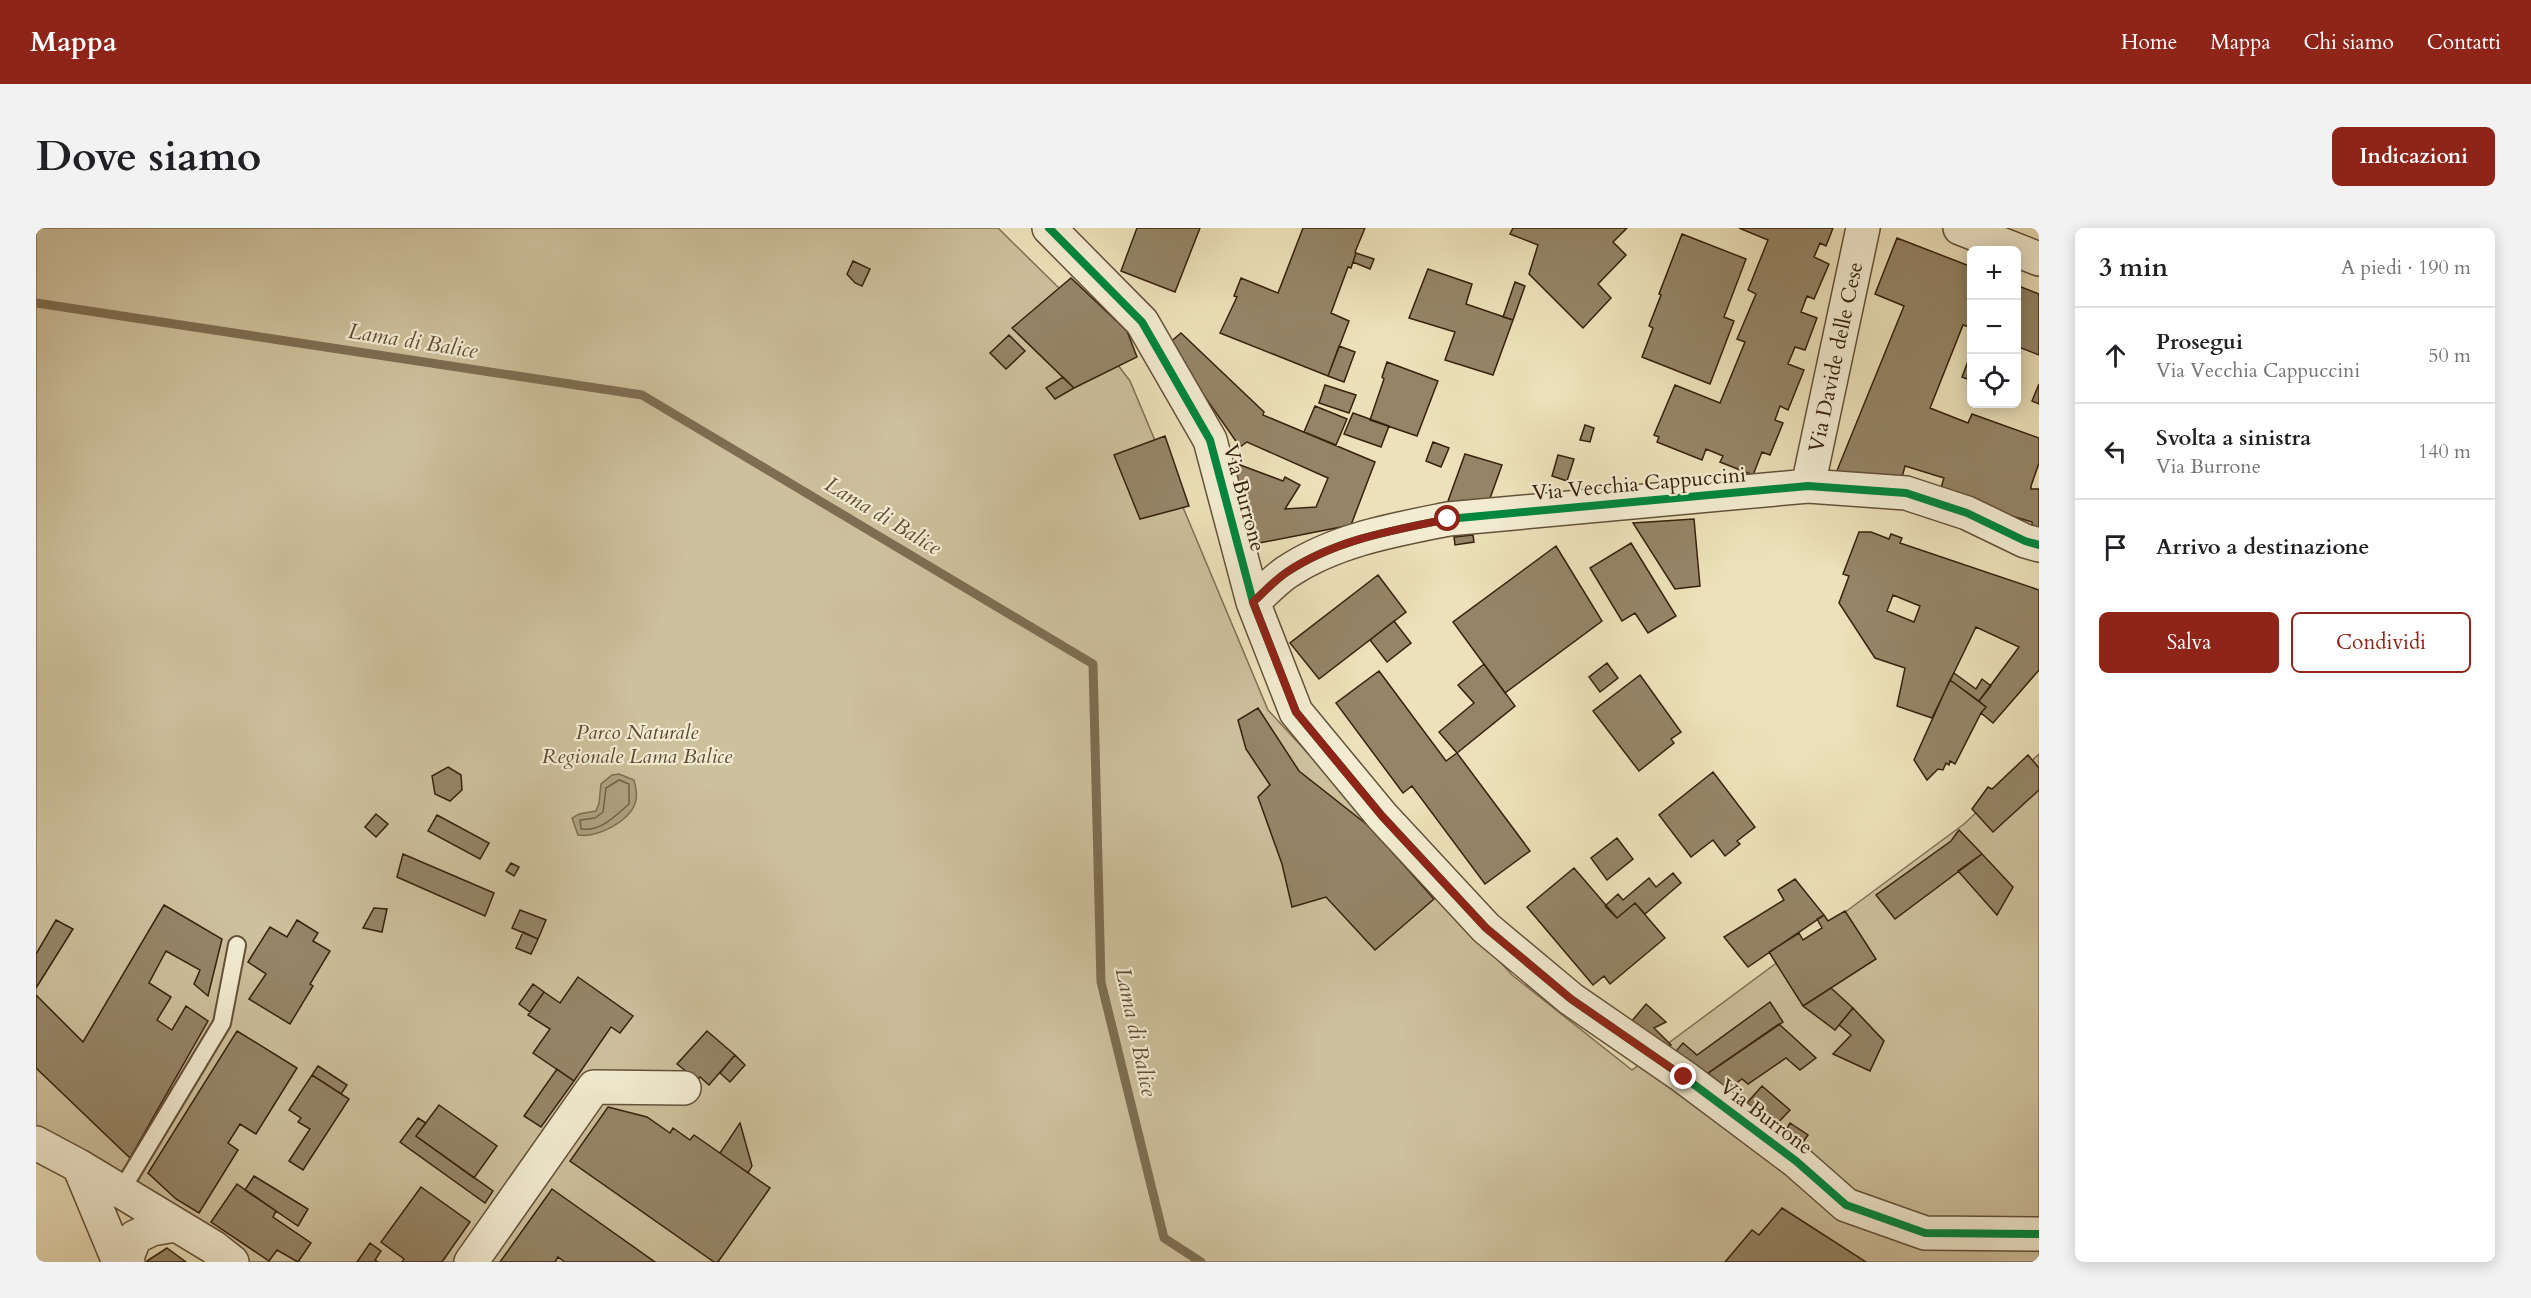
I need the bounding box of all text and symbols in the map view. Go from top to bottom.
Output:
text: Mappa [30,23,117,61]
text: Home [2121,28,2177,57]
text: Mappa [2210,28,2271,57]
text: Chi siamo [2304,28,2394,57]
text: Contatti [2427,28,2501,57]
button: Indicazioni [2332,127,2495,186]
text: Dove siamo [36,128,261,185]
map controls [1967,246,2021,408]
button: + [1967,246,2021,300]
text: 3 min [2099,250,2168,285]
text: A piedi · 190 m [2341,254,2471,281]
street label: Via Davide delle Cese [1802,259,1870,455]
button: − [1967,300,2021,354]
water label: Lama di Balice [346,316,480,366]
text: Prosegui [2156,327,2243,357]
icon: ahead [2099,339,2132,372]
text: 50 m [2428,342,2471,369]
button: locate [1967,354,2021,408]
text: Via Vecchia Cappuccini [2156,357,2360,384]
text: Svolta a sinistra [2156,423,2311,453]
icon: left [2099,435,2132,468]
text: 140 m [2418,438,2471,465]
street label: Via Burrone [1216,441,1272,555]
text: Via Burrone [2156,453,2261,480]
street label: Via Vecchia Cappuccini [1531,460,1747,508]
water label: Lama di Balice [819,469,947,563]
route start [1434,505,1460,531]
icon: arrive [2099,531,2132,564]
text: Arrivo a destinazione [2156,532,2369,562]
button: Salva [2099,612,2279,673]
button: Condividi [2291,612,2471,673]
park label: Parco Naturale Regionale Lama Balice [542,718,733,771]
water label: Lama di Balice [1108,965,1164,1100]
route end [1670,1063,1696,1089]
street label: Via Burrone [1713,1072,1819,1162]

